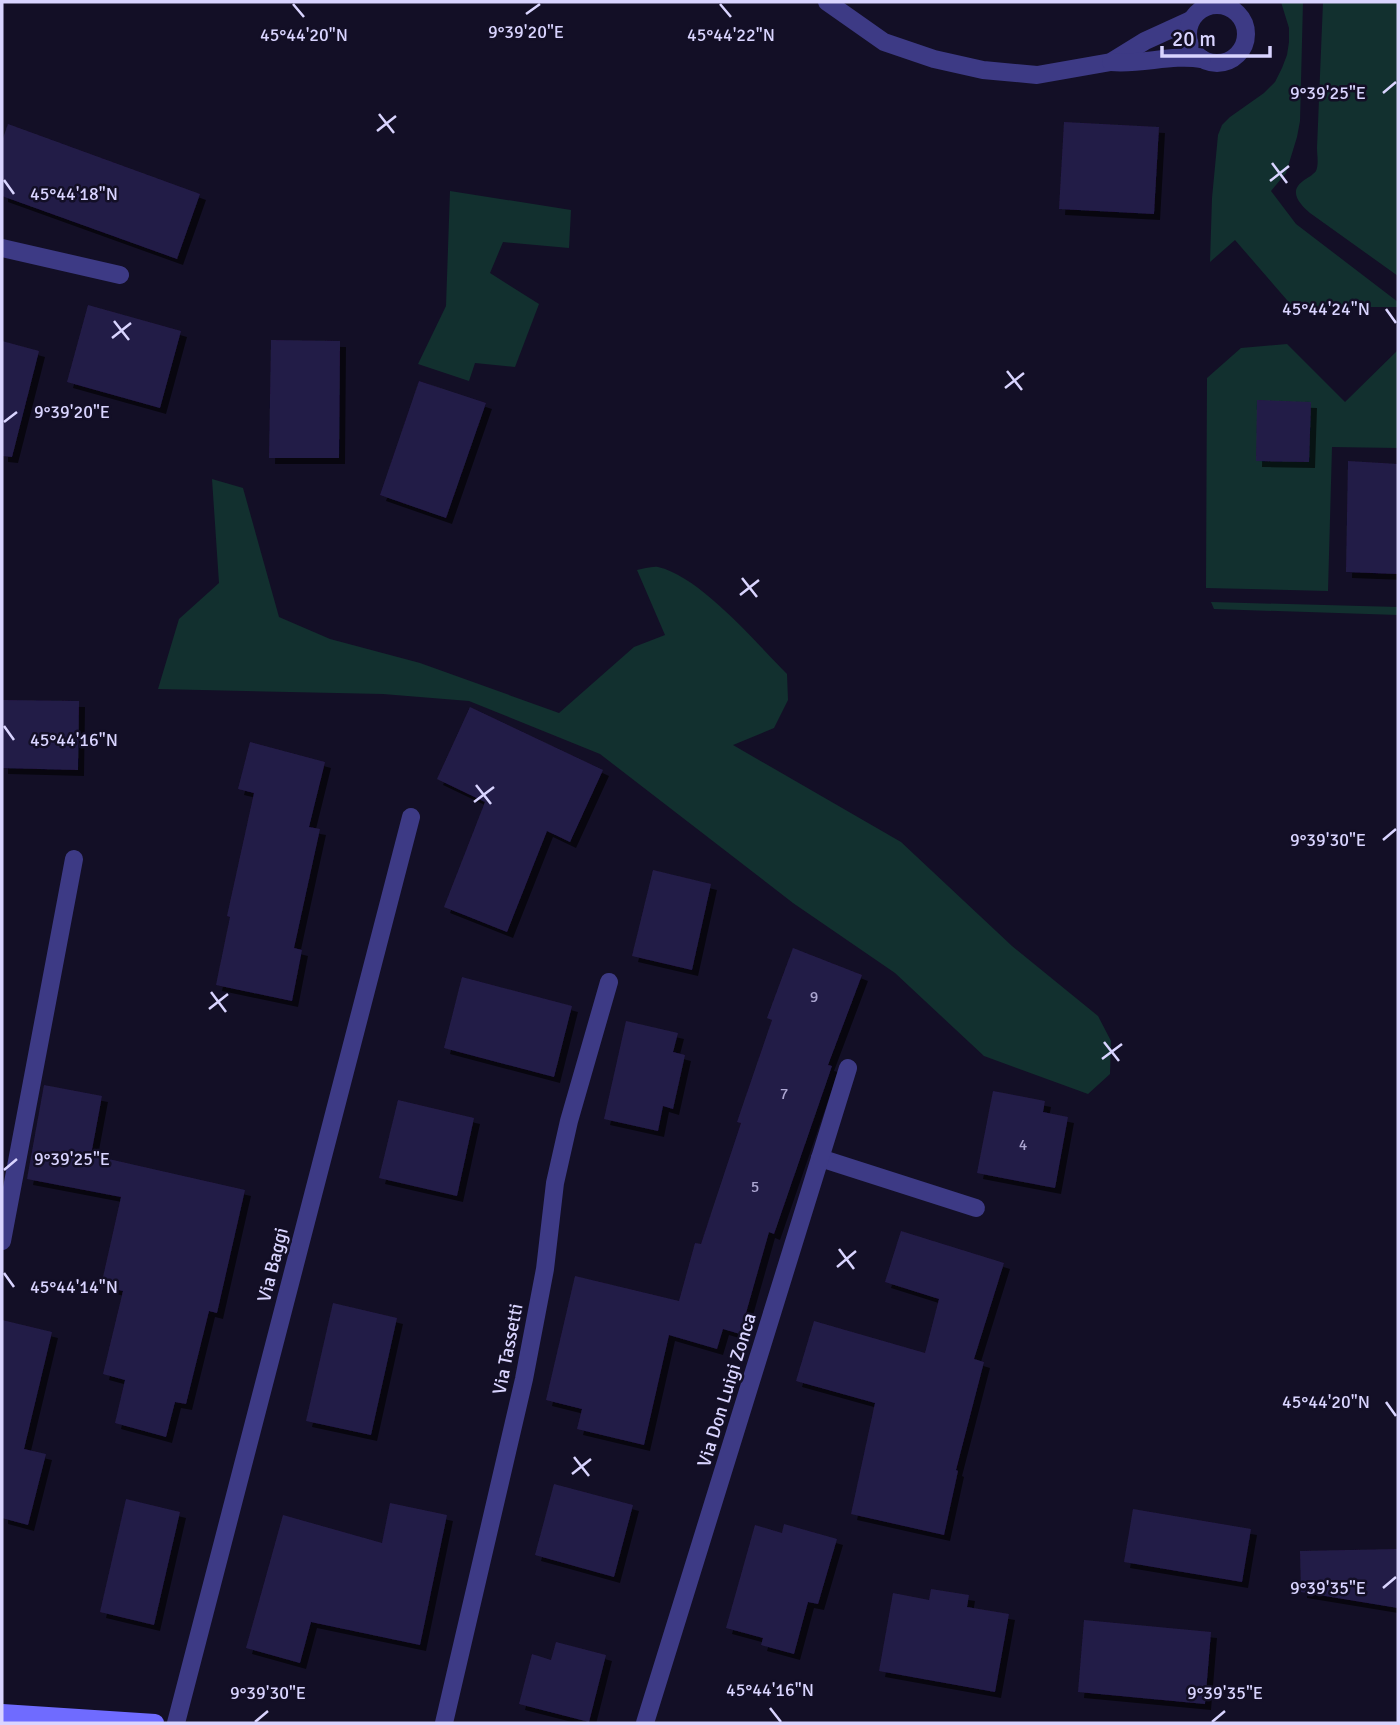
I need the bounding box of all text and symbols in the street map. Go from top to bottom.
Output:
scale bar [1162,14,1270,58]
text: 9°39'20"E [488,21,564,43]
text: 45°44'20"N [260,24,348,46]
text: 45°44'22"N [687,24,775,46]
text: 20 m [1172,26,1216,52]
text: 9°39'25"E [1290,82,1366,104]
text: 45°44'18"N [30,183,118,205]
text: 45°44'24"N [1282,298,1370,320]
text: 9°39'20"E [34,401,110,423]
text: 45°44'16"N [30,729,118,751]
text: 9°39'30"E [1290,829,1366,851]
house number: 9 [810,987,818,1007]
house number: 7 [780,1084,788,1104]
house number: 4 [1019,1135,1028,1155]
text: 9°39'25"E [34,1148,110,1170]
house number: 5 [751,1177,759,1197]
street label: Via Baggi [252,1225,294,1305]
text: 45°44'14"N [30,1276,118,1298]
street label: Via Tassetti [487,1301,529,1397]
street label: Via Don Luigi Zonca [692,1310,762,1470]
text: 45°44'20"N [1282,1391,1370,1413]
text: 9°39'35"E [1290,1577,1366,1599]
text: 45°44'16"N [726,1679,814,1701]
text: 9°39'30"E [230,1682,306,1704]
text: 9°39'35"E [1187,1682,1263,1704]

